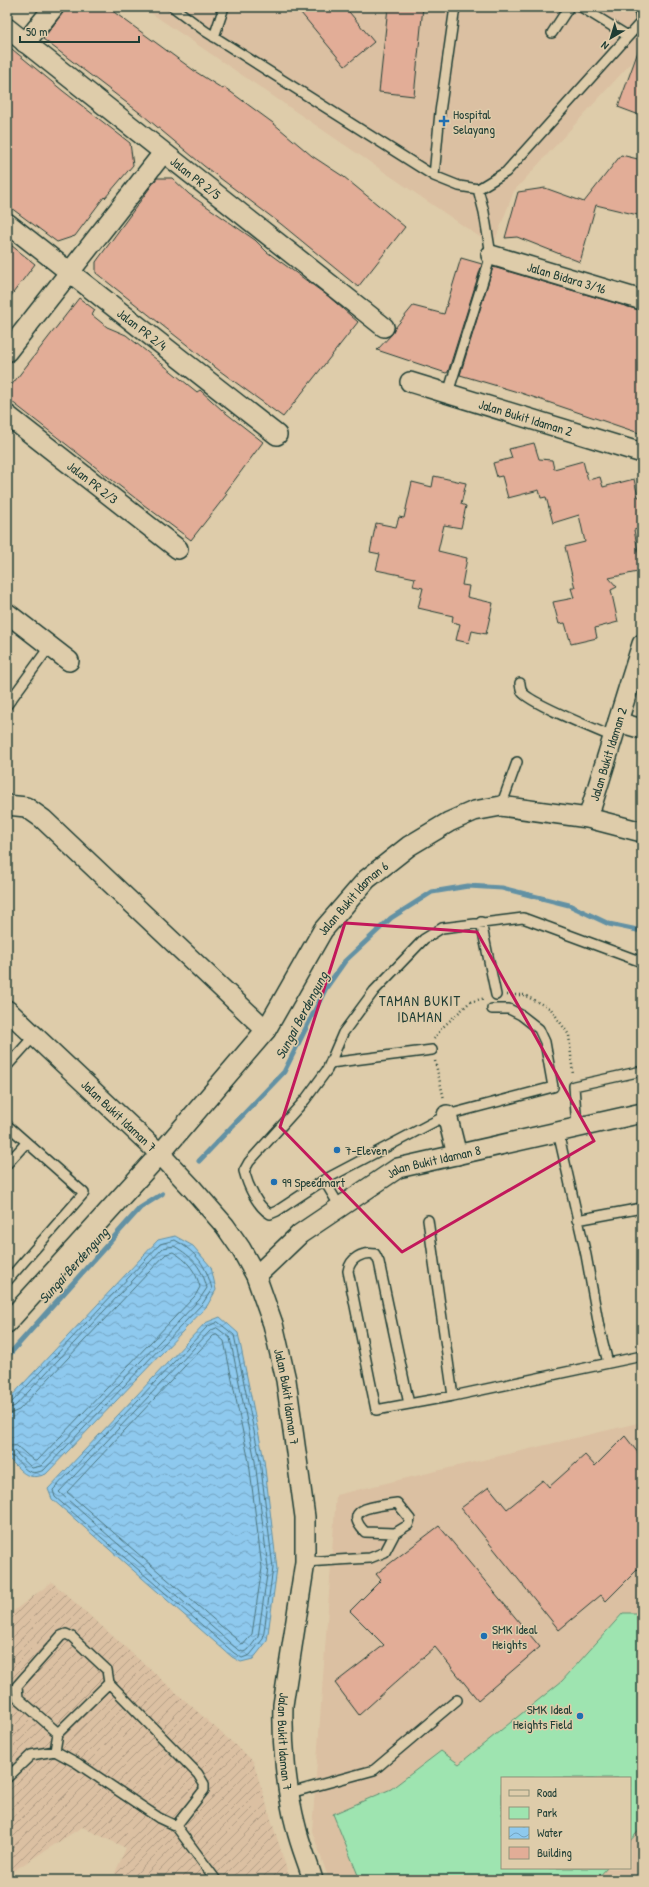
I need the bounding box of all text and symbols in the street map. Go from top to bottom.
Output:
scale bar [20,18,139,44]
north arrow [591,18,631,58]
text: 50 m [26,23,47,40]
text: N [598,38,611,53]
place label: Hospital Selayang [453,105,495,138]
marker: Hospital Selayang [438,115,450,127]
street label: Jalan PR 2/5 [167,152,225,204]
street label: Jalan Bidara 3/16 [525,257,608,298]
street label: Jalan PR 2/4 [114,304,171,355]
street label: Jalan Bukit Idaman 2 [477,395,575,440]
street label: Jalan PR 2/3 [64,457,122,508]
street label: Jalan Bukit Idaman 2 [585,705,631,803]
street label: Jalan Bukit Idaman 6 [313,857,392,938]
water label: Sungai Berdengung [270,967,333,1062]
district label: TAMAN BUKIT IDAMAN [379,991,461,1026]
street label: Jalan Bukit Idaman 7 [77,1076,161,1156]
place label: 7-Eleven [345,1141,387,1159]
street label: Jalan Bukit Idaman 8 [383,1141,483,1182]
marker: 7-Eleven [332,1145,342,1155]
place label: 99 Speedmart [282,1173,345,1191]
marker: 99 Speedmart [269,1177,279,1187]
water label: Sungai Berdengung [34,1222,114,1308]
street label: Jalan Bukit Idaman 7 [270,1347,304,1446]
place label: SMK Ideal Heights [492,1620,538,1653]
marker: SMK Ideal Heights [479,1631,489,1641]
street label: Jalan Bukit Idaman 7 [274,1692,297,1791]
place label: SMK Ideal Heights Field [513,1700,573,1733]
marker: SMK Ideal Heights Field [575,1711,585,1721]
legend [501,1777,631,1869]
text: Road [537,1784,557,1801]
text: Park [537,1804,557,1821]
text: Water [537,1824,563,1841]
text: Building [537,1844,572,1861]

